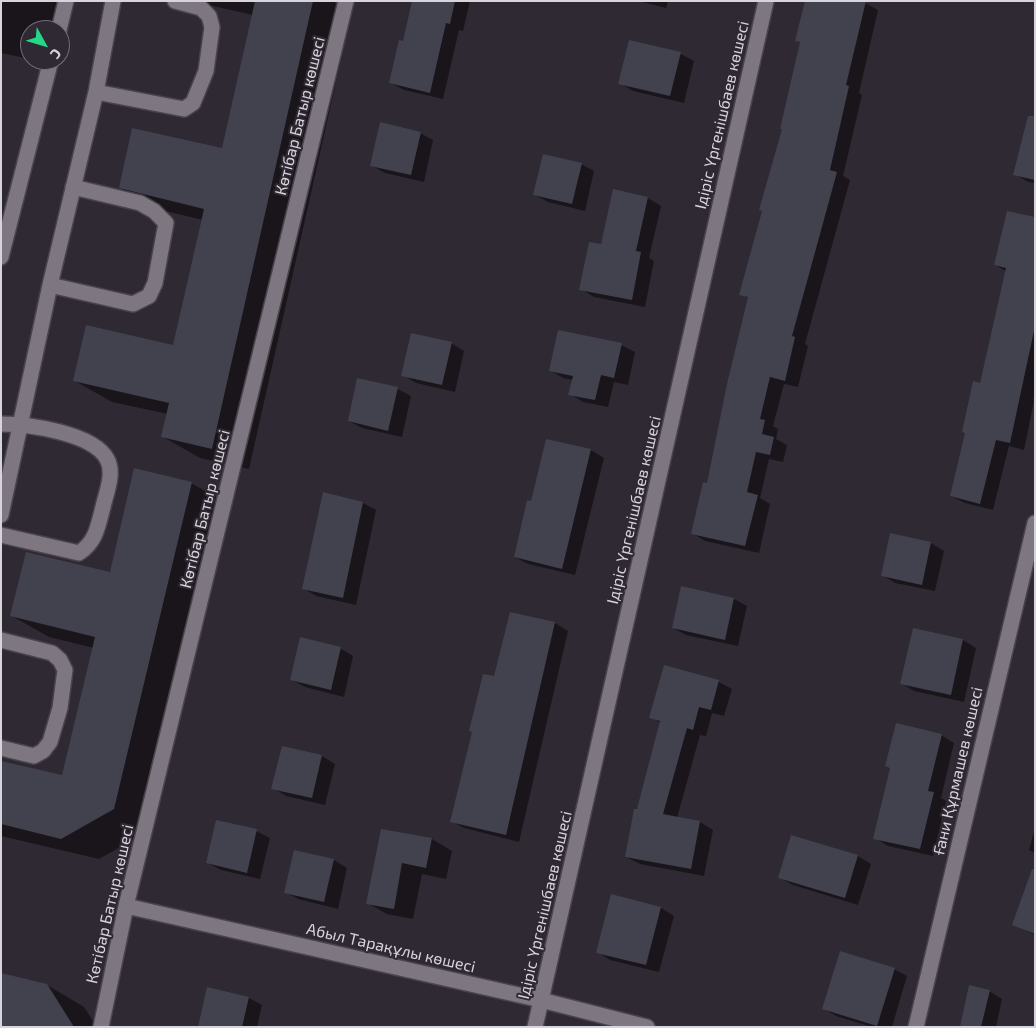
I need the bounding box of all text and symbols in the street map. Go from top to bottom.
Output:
street label: Ідіріс Үргенішбаев көшесі [691,19,753,211]
north arrow [20,20,70,70]
street label: Көтібар Батыр көшесі [271,35,329,197]
text: С [47,46,65,63]
street label: Ідіріс Үргенішбаев көшесі [603,414,665,606]
street label: Көтібар Батыр көшесі [176,428,234,590]
street label: Ғани Құрмашев көшесі [929,685,987,857]
street label: Ідіріс Үргенішбаев көшесі [514,809,576,1001]
street label: Көтібар Батыр көшесі [82,822,138,986]
street label: Абыл Тарақұлы көшесі [305,919,477,977]

